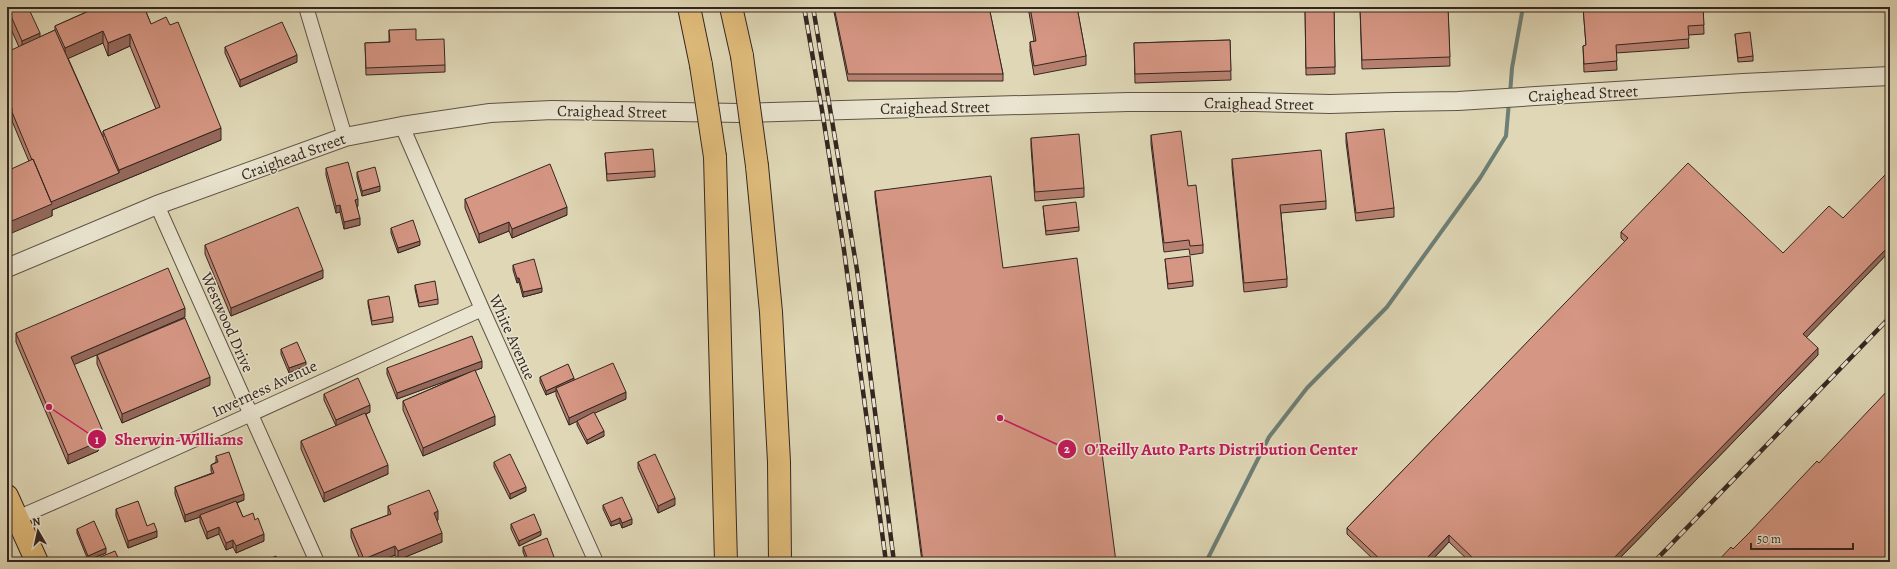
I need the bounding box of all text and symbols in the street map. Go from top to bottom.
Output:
street label: Craighead Street [1528,80,1639,108]
street label: Craighead Street [1204,92,1314,116]
street label: Craighead Street [880,96,990,120]
street label: Craighead Street [557,100,667,124]
street label: Craighead Street [238,128,349,186]
street label: Westwood Drive [195,268,259,376]
street label: White Avenue [483,290,541,383]
street label: Inverness Avenue [208,355,321,423]
callout: Sherwin-Williams [87,425,252,454]
text: Sherwin-Williams [114,428,244,451]
text: 1 [95,432,100,448]
callout: O'Reilly Auto Parts Distribution Center [1057,435,1366,464]
text: O'Reilly Auto Parts Distribution Center [1084,438,1358,461]
text: 2 [1064,441,1070,457]
north arrow [18,511,58,551]
text: N [31,514,42,530]
scale bar [1751,525,1853,551]
text: 50 m [1757,531,1781,547]

